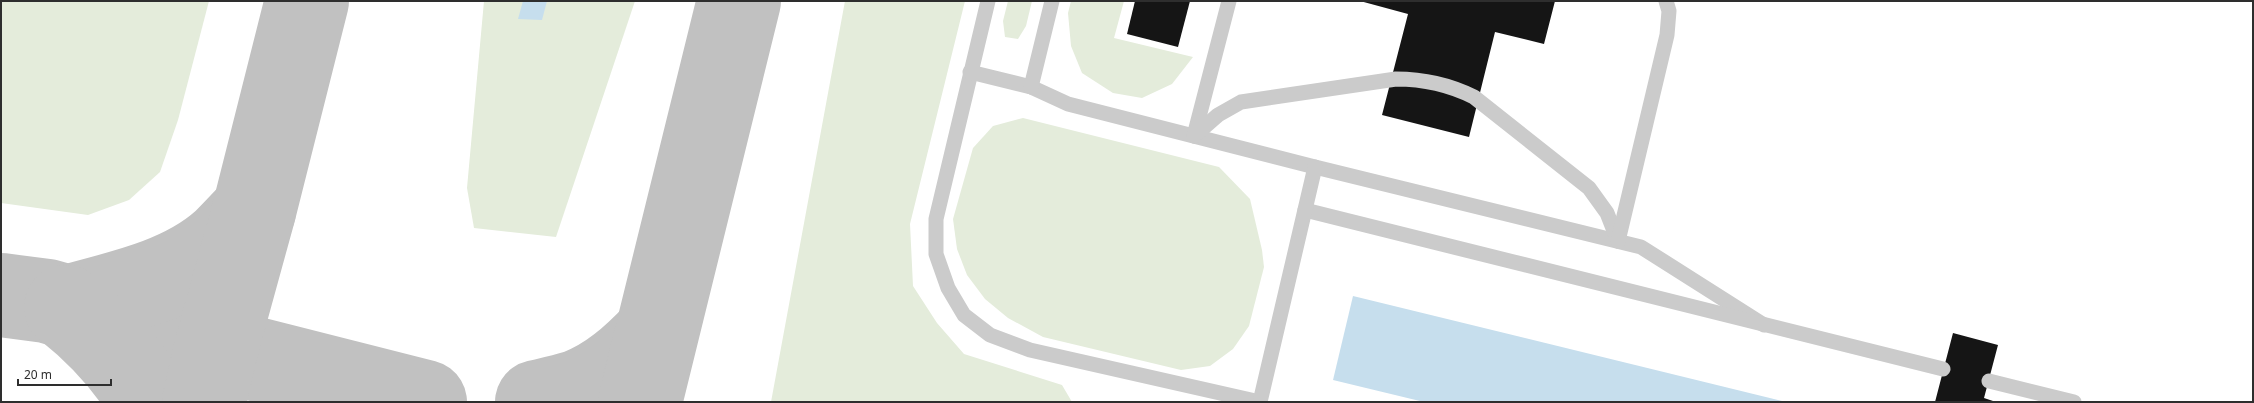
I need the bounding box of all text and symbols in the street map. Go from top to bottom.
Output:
scale bar [18,361,111,387]
text: 20 m [24,366,52,383]

